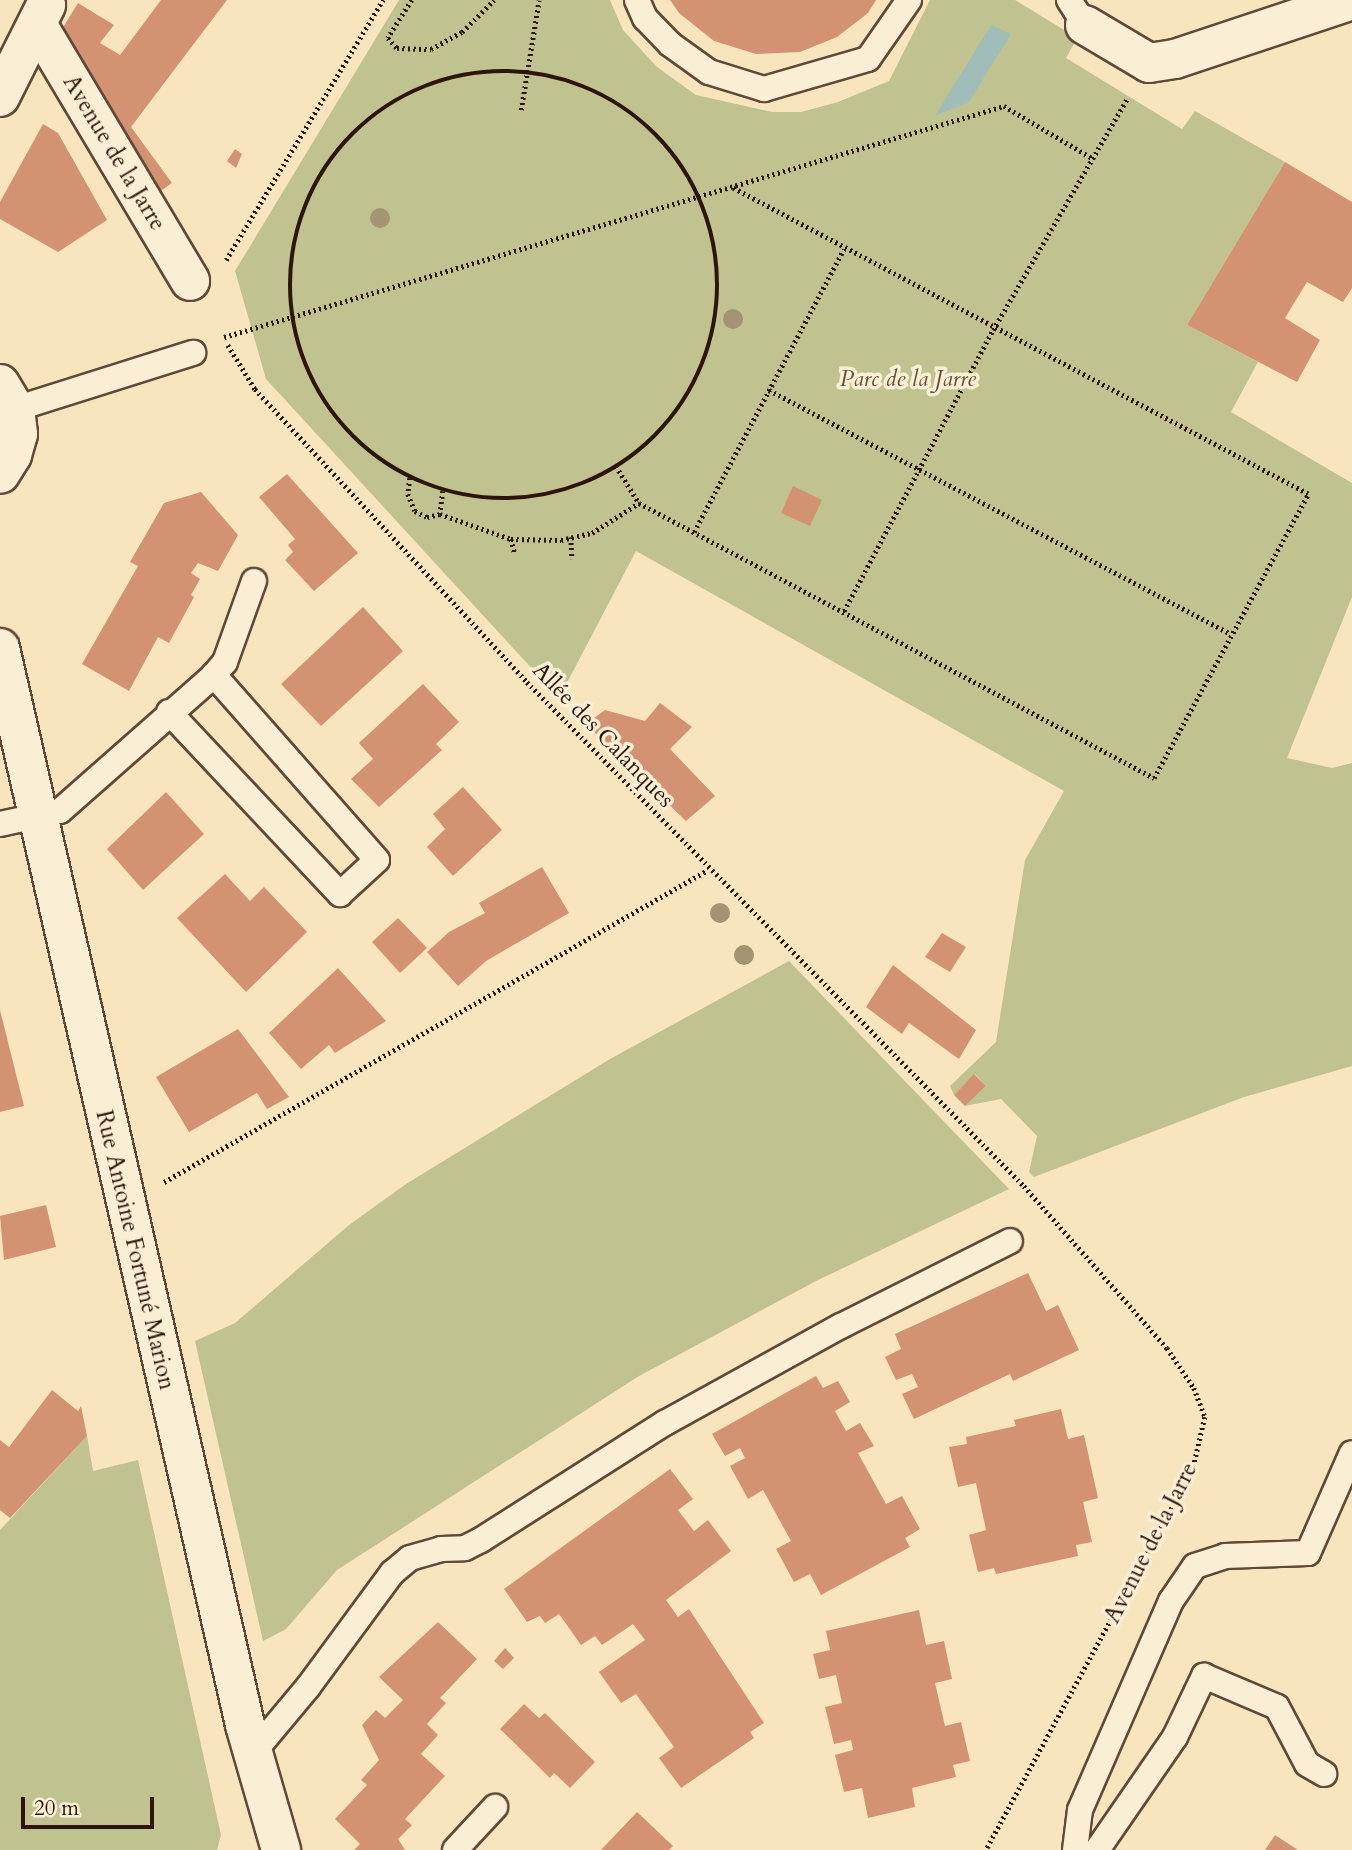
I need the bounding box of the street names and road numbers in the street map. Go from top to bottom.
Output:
street label: Avenue de la Jarre [57,70,171,236]
street label: Allée des Calanques [527,657,679,813]
street label: Rue Antoine Fortuné Marion [89,1108,181,1392]
street label: Avenue de la Jarre [1099,1458,1203,1628]

